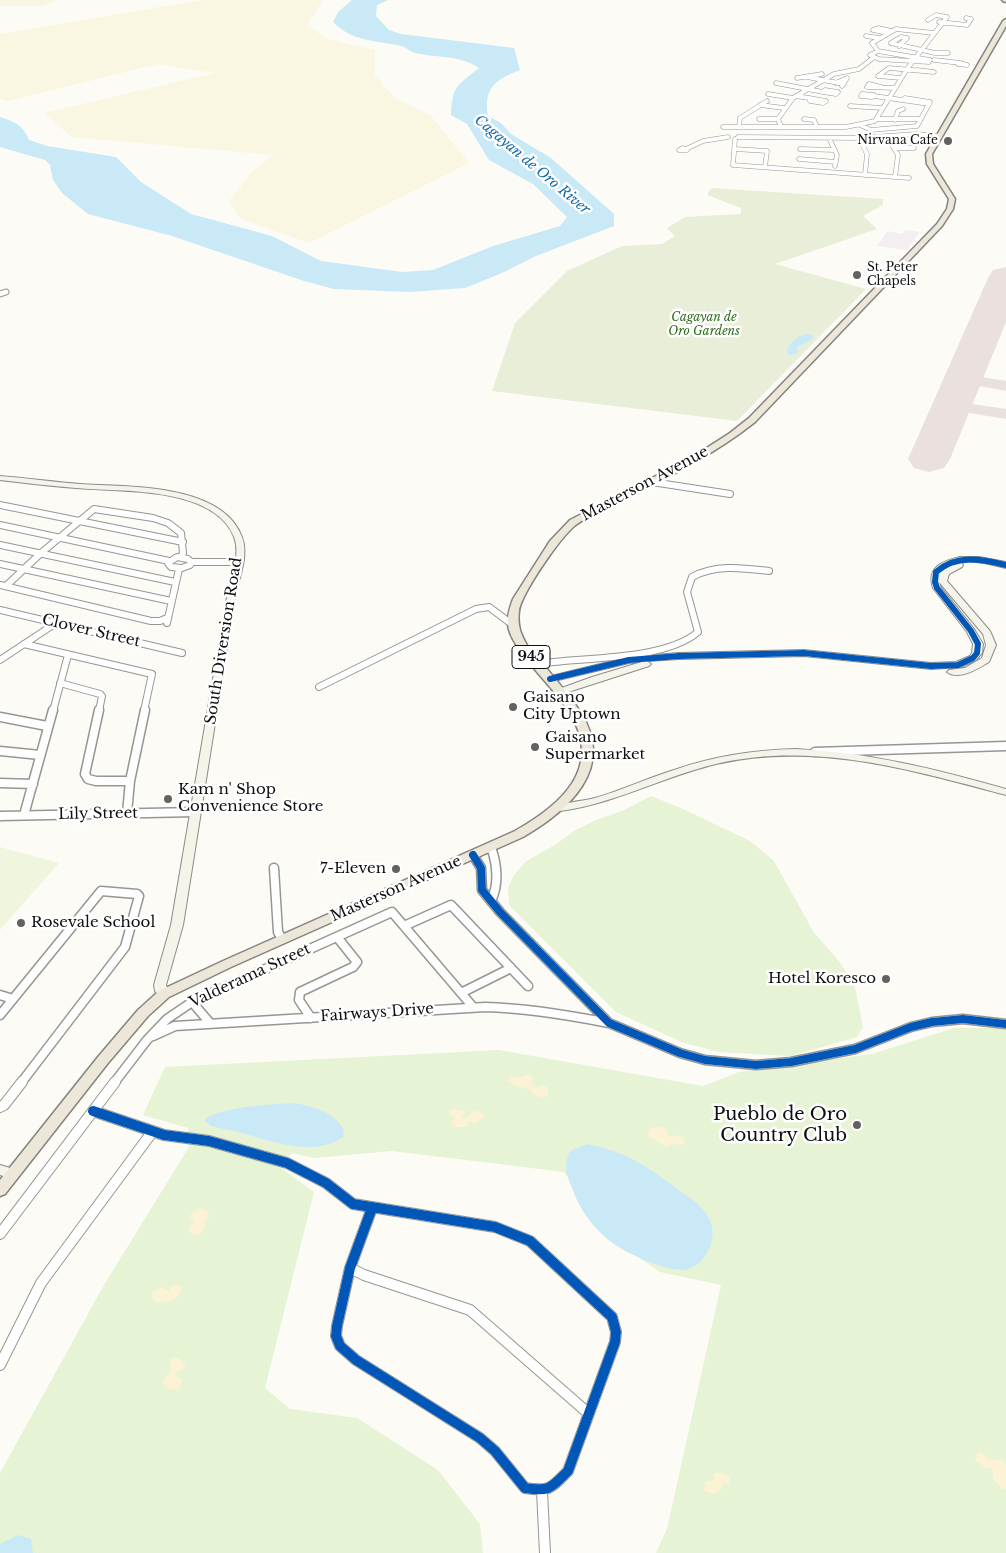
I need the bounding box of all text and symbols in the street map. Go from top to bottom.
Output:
water label: Cagayan de Oro River [471,112,593,218]
place label: Nirvana Cafe [857,134,938,148]
marker: Nirvana Cafe [942,135,954,147]
place label: St. Peter Chapels [867,261,918,289]
marker: St. Peter Chapels [851,269,863,281]
park label: Cagayan de Oro Gardens [668,311,740,339]
street label: Masterson Avenue [578,443,712,525]
street label: South Diversion Road [202,556,246,726]
street label: Clover Street [40,611,142,651]
road number: 945 [512,646,550,669]
place label: Gaisano City Uptown [523,689,621,724]
marker: Gaisano City Uptown [507,701,519,713]
place label: Gaisano Supermarket [545,729,645,764]
marker: Gaisano Supermarket [529,741,541,753]
place label: Kam n' Shop Convenience Store [178,781,323,816]
marker: Kam n' Shop Convenience Store [162,793,174,805]
street label: Lily Street [58,804,138,824]
street label: Masterson Avenue [328,852,464,926]
place label: 7-Eleven [320,860,386,878]
marker: 7-Eleven [390,863,402,875]
place label: Rosevale School [31,914,155,932]
marker: Rosevale School [15,917,27,929]
street label: Valderama Street [187,940,313,1012]
place label: Hotel Koresco [768,970,876,988]
marker: Hotel Koresco [880,973,892,985]
street label: Fairways Drive [319,1000,435,1026]
place label: Pueblo de Oro Country Club [713,1104,847,1146]
marker: Pueblo de Oro Country Club [851,1119,863,1131]

